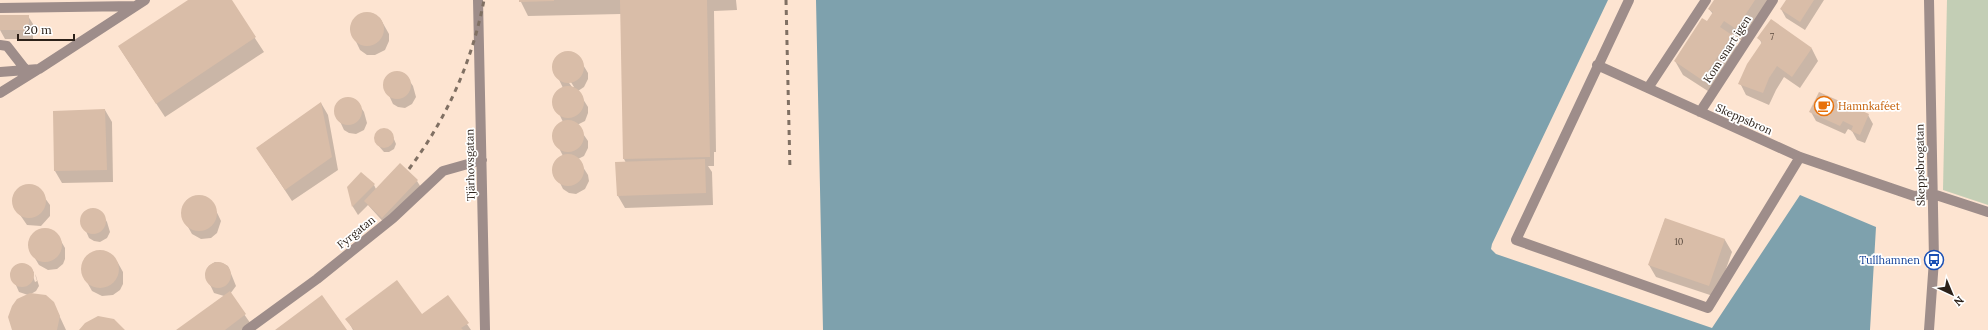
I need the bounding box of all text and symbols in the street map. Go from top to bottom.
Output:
street label: Kom snart igen [1700,12,1754,85]
scale bar [18,16,74,42]
text: 20 m [24,22,52,37]
house number: 7 [1770,31,1774,42]
cafe icon: Hamnkaféet [1813,95,1835,117]
place label: Hamnkaféet [1838,99,1901,113]
street label: Skeppsbron [1714,100,1775,138]
street label: Skeppsbrogatan [1912,124,1928,206]
street label: Tjärhovsgatan [462,128,478,201]
street label: Fyrgatan [334,212,378,252]
house number: 10 [1675,236,1684,247]
bus stop icon: Tullhamnen [1923,249,1945,271]
place label: Tullhamnen [1859,253,1920,267]
north arrow [1932,274,1972,314]
text: N [1951,293,1967,310]

